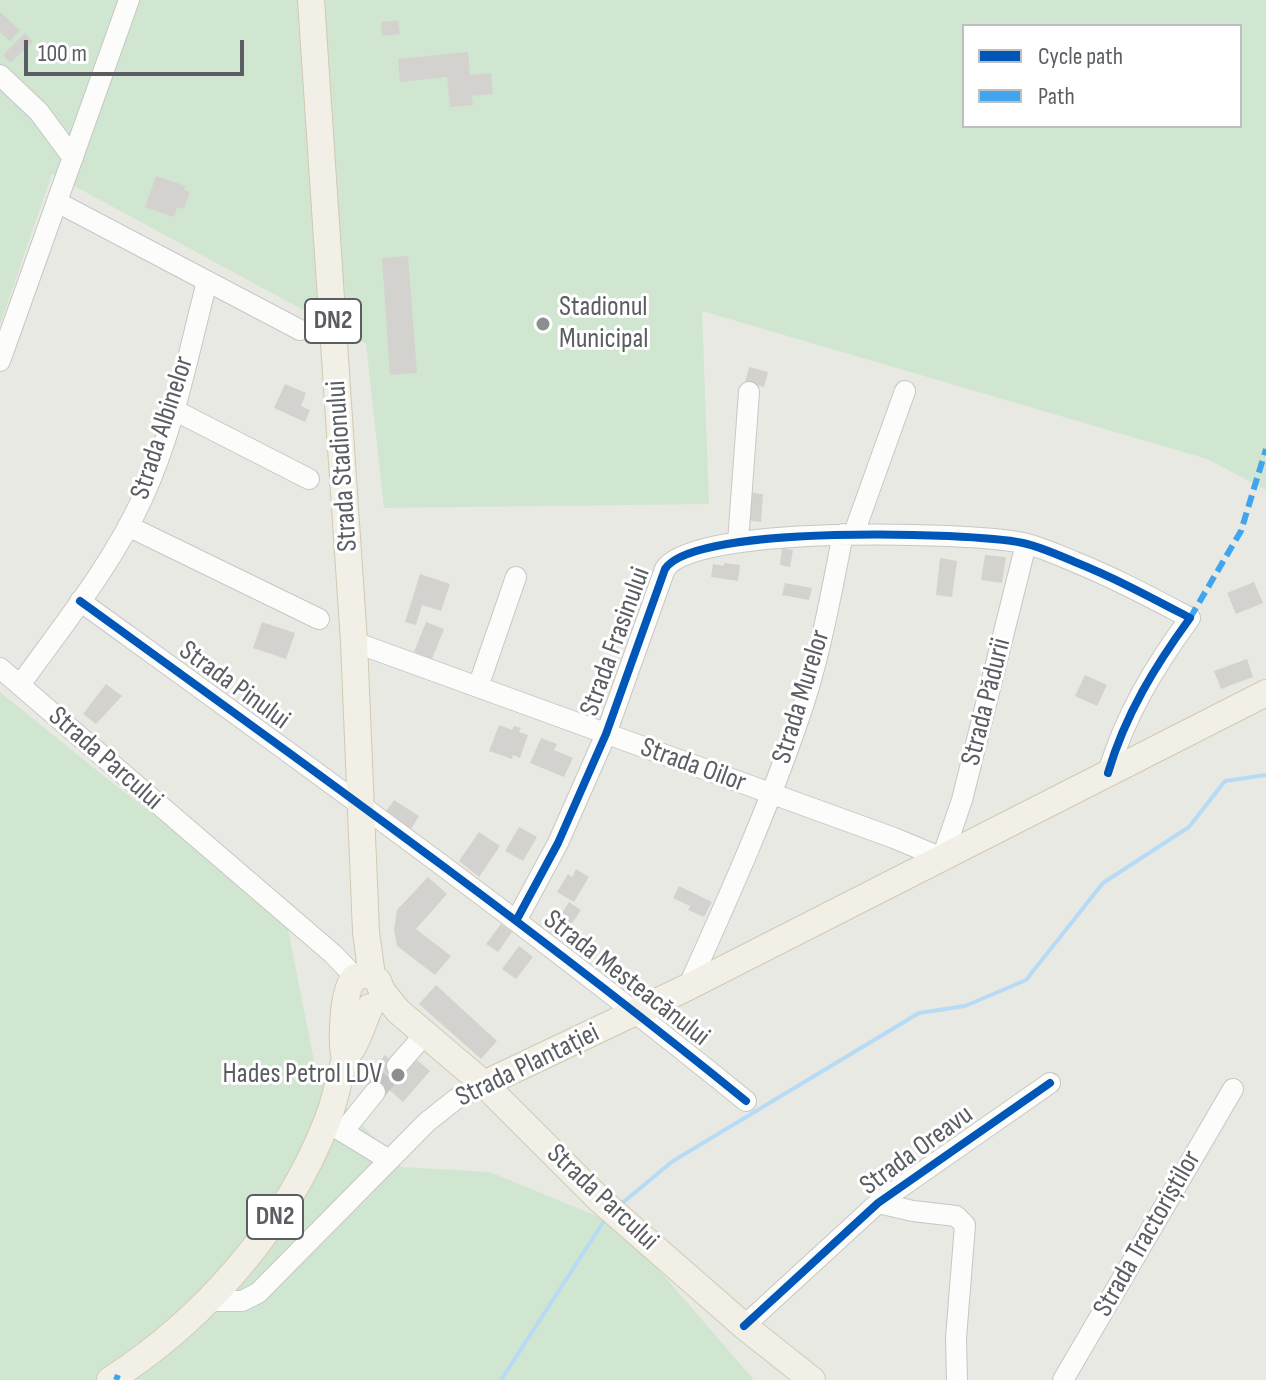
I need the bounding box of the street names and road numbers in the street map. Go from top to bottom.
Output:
road number: DN2 [305,299,361,343]
street label: Strada Albinelor [124,352,202,504]
street label: Strada Stadionului [320,379,366,553]
street label: Strada Frasinului [574,563,658,721]
street label: Strada Murelor [766,626,838,768]
street label: Strada Pinului [172,635,296,737]
street label: Strada Pădurii [955,635,1019,769]
street label: Strada Parcului [41,700,169,818]
street label: Strada Oilor [636,731,750,801]
street label: Strada Mesteacănului [536,904,716,1054]
street label: Strada Plantației [451,1017,605,1115]
street label: Strada Oreavu [854,1099,980,1203]
street label: Strada Parcului [539,1138,665,1258]
street label: Strada Tractoriștilor [1087,1145,1209,1323]
road number: DN2 [247,1195,303,1239]

